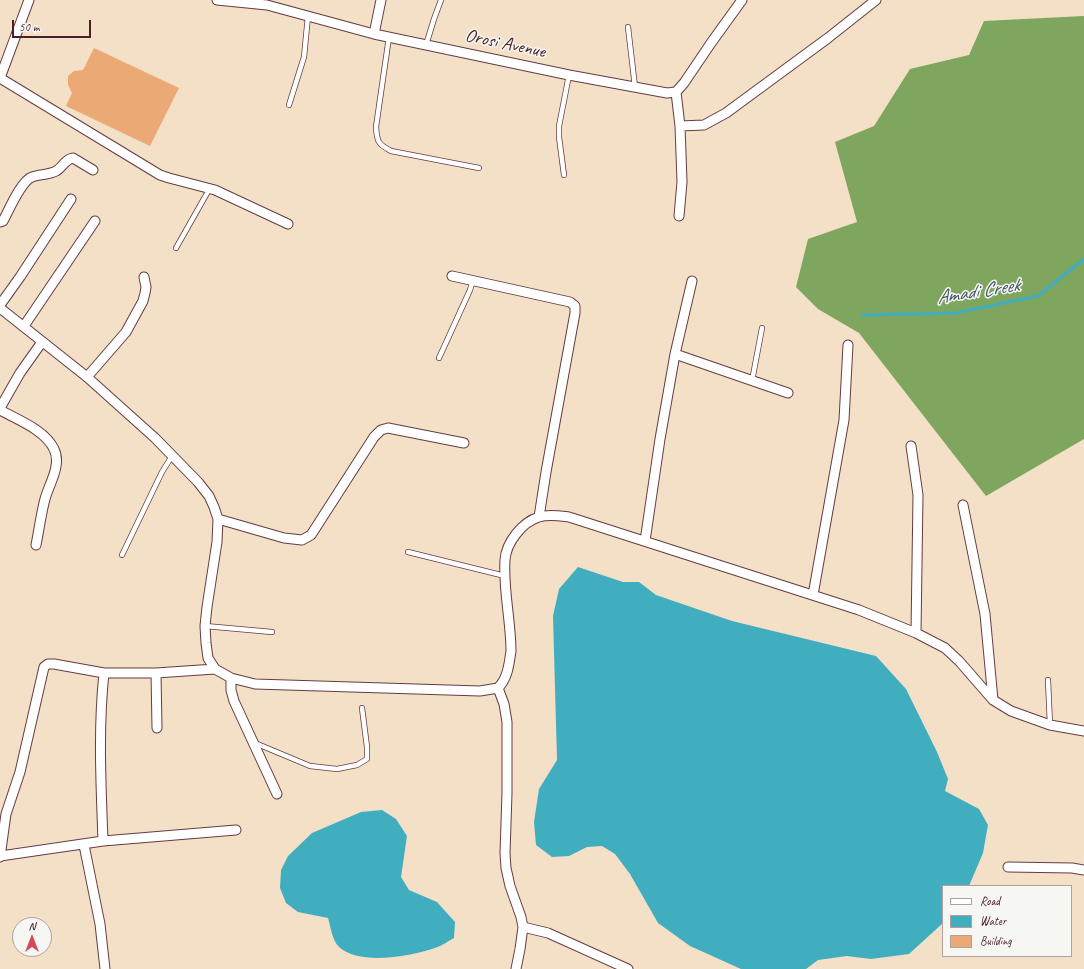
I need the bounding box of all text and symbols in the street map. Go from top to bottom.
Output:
scale bar [14,12,93,38]
text: 50 m [19,19,39,35]
street label: Orosi Avenue [463,24,547,64]
water label: Amadi Creek [935,274,1021,310]
legend [942,885,1072,957]
text: Road [980,893,1000,909]
text: Water [980,913,1006,929]
north arrow [12,917,52,957]
text: N [29,919,35,933]
text: Building [980,933,1012,949]

